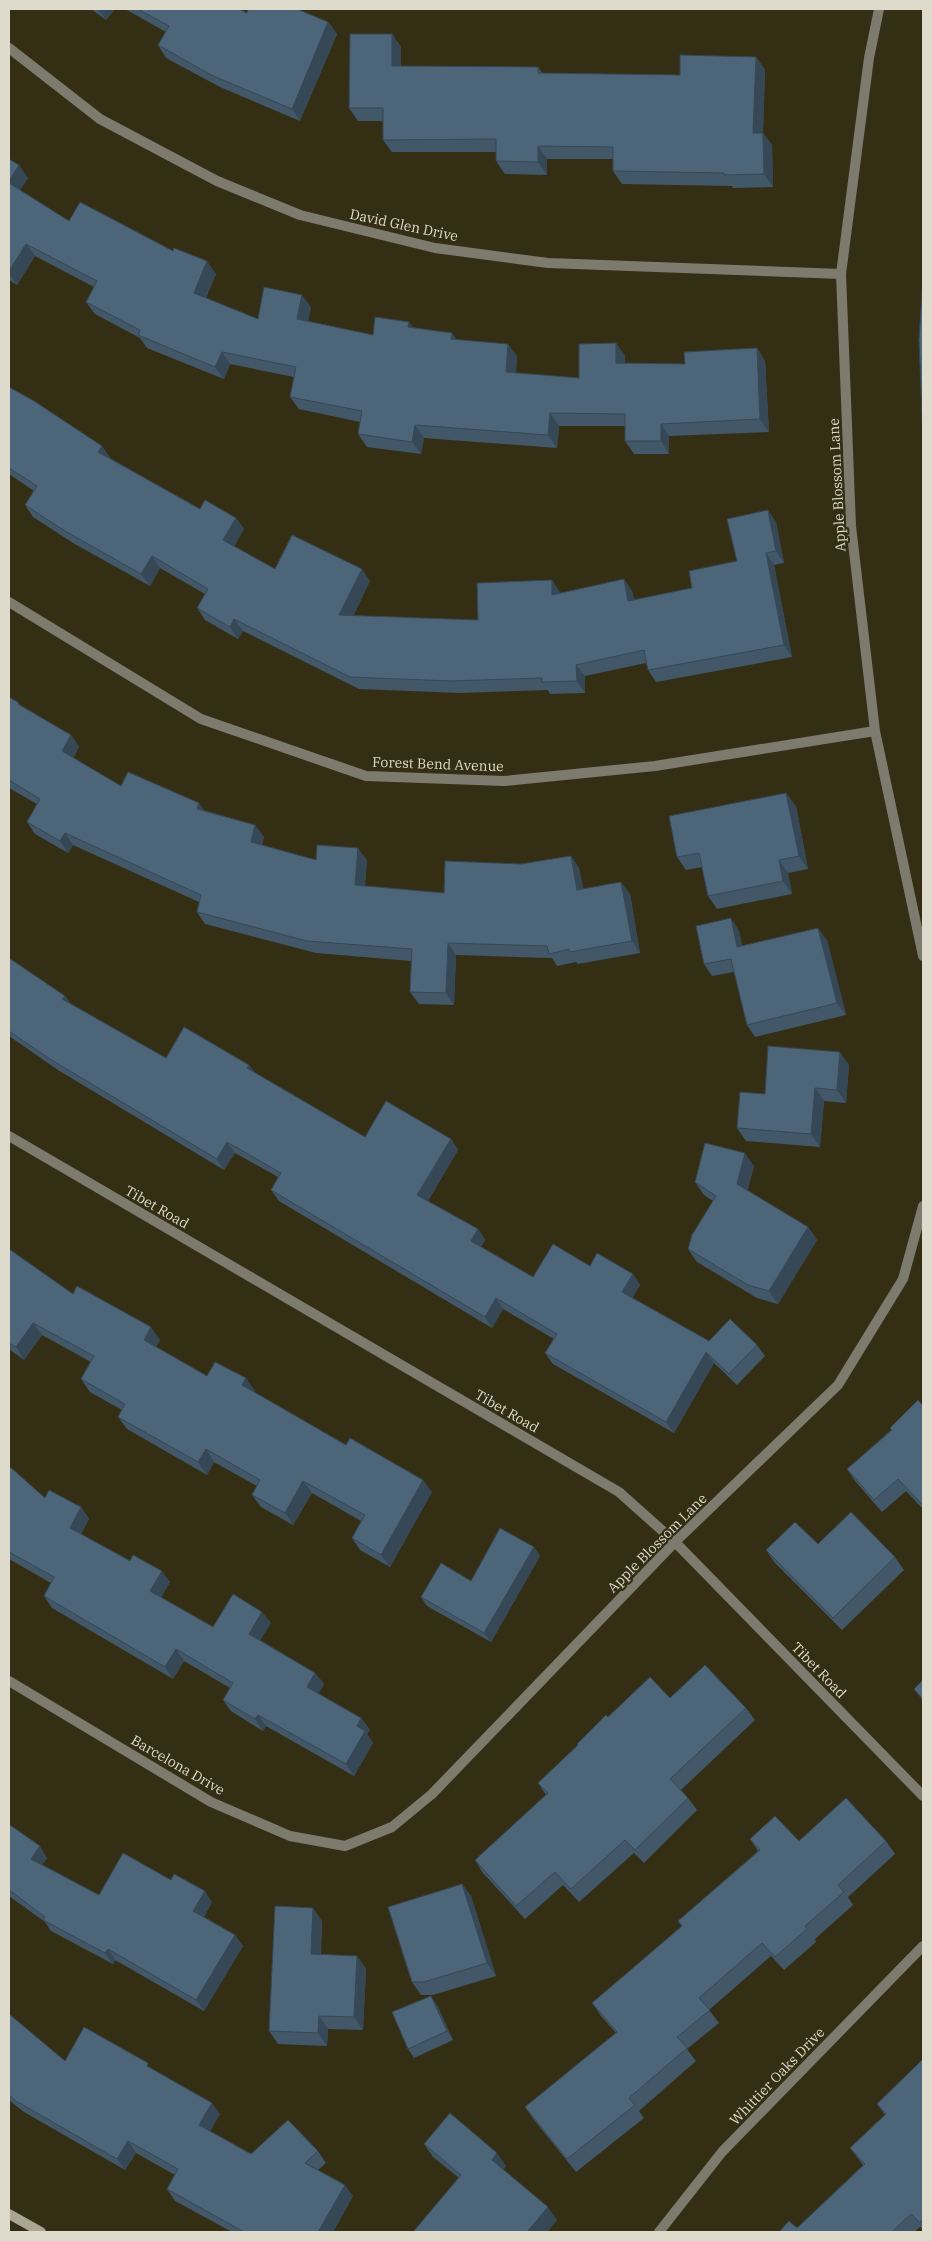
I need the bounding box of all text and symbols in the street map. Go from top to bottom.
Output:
street label: David Glen Drive [348,205,460,245]
street label: Apple Blossom Lane [825,418,849,552]
street label: Forest Bend Avenue [372,753,504,775]
street label: Tibet Road [122,1181,193,1233]
street label: Tibet Road [472,1385,543,1437]
street label: Apple Blossom Lane [603,1489,711,1597]
street label: Tibet Road [788,1638,851,1702]
street label: Barcelona Drive [128,1731,228,1799]
street label: Whittier Oaks Drive [726,2023,828,2129]

